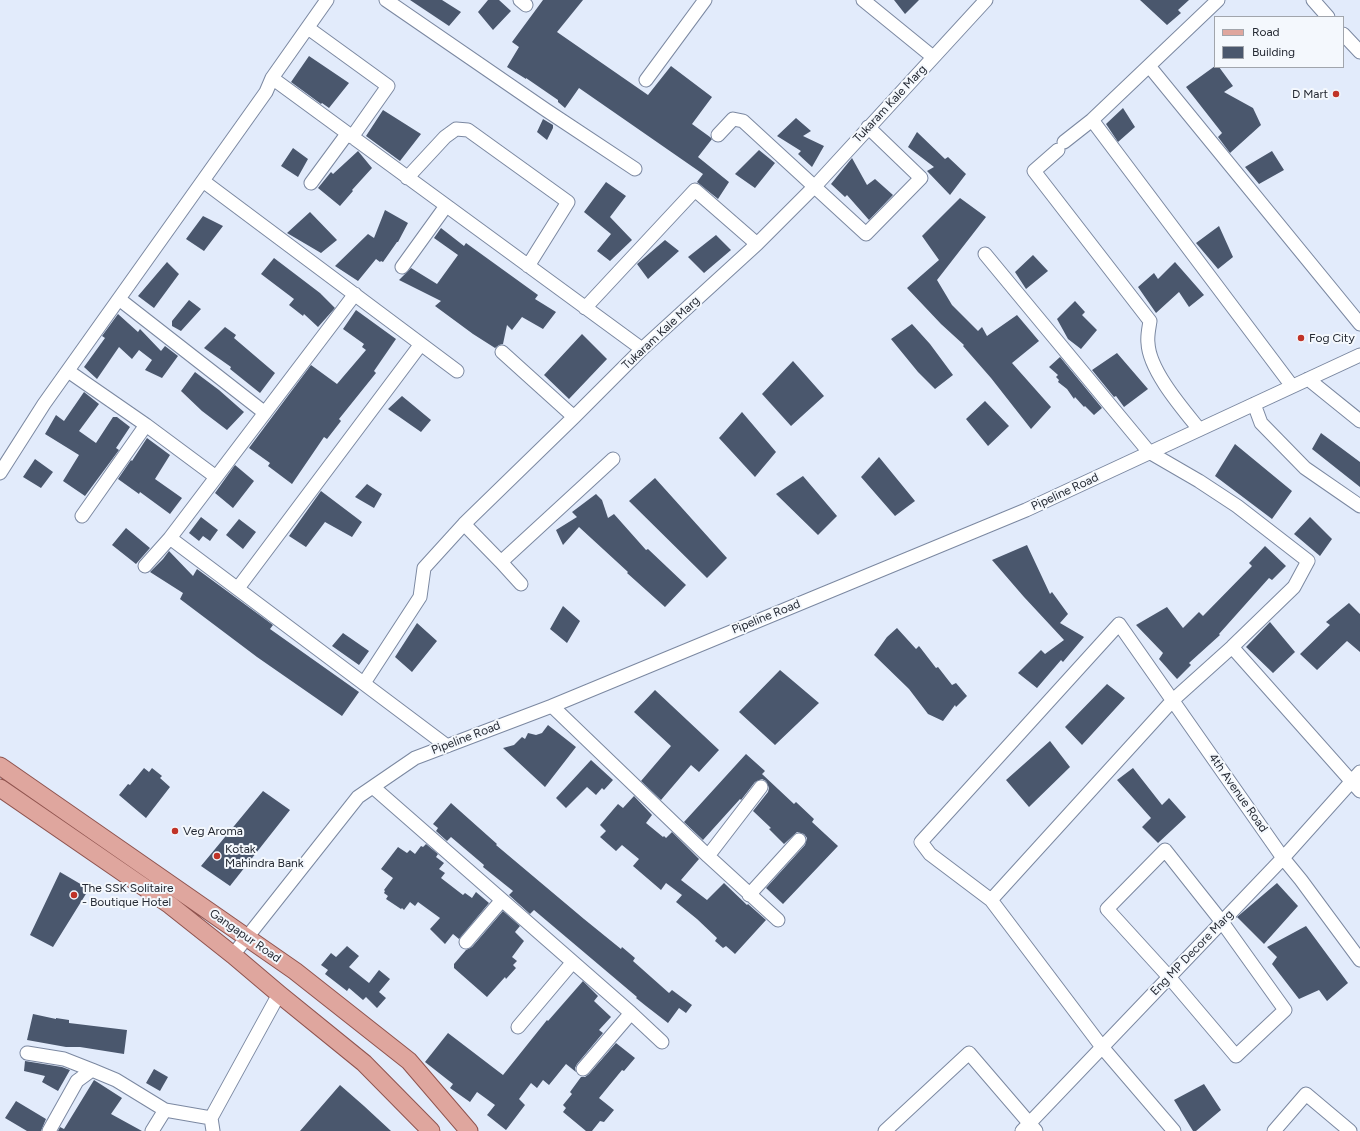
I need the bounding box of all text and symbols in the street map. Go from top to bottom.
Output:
legend [1214,16,1344,68]
text: Road [1252,25,1280,39]
text: Building [1252,45,1295,59]
street label: Tukaram Kale Marg [850,62,930,146]
place label: D Mart [1292,87,1328,101]
marker: D Mart [1331,89,1341,99]
street label: Tukaram Kale Marg [619,293,703,373]
place label: Fog City [1309,331,1355,345]
marker: Fog City [1296,333,1306,343]
street label: Pipeline Road [1029,470,1101,514]
street label: Pipeline Road [730,597,802,637]
street label: Pipeline Road [430,718,502,758]
street label: 4th Avenue Road [1205,751,1271,835]
place label: Veg Aroma [183,824,243,838]
marker: Veg Aroma [170,826,180,836]
place label: Kotak Mahindra Bank [225,842,304,870]
marker: Kotak Mahindra Bank [212,851,222,861]
place label: The SSK Solitaire - Boutique Hotel [82,881,174,909]
marker: The SSK Solitaire - Boutique Hotel [69,890,79,900]
street label: Gangapur Road [207,906,283,966]
street label: Eng MP Decore Marg [1148,907,1236,999]

